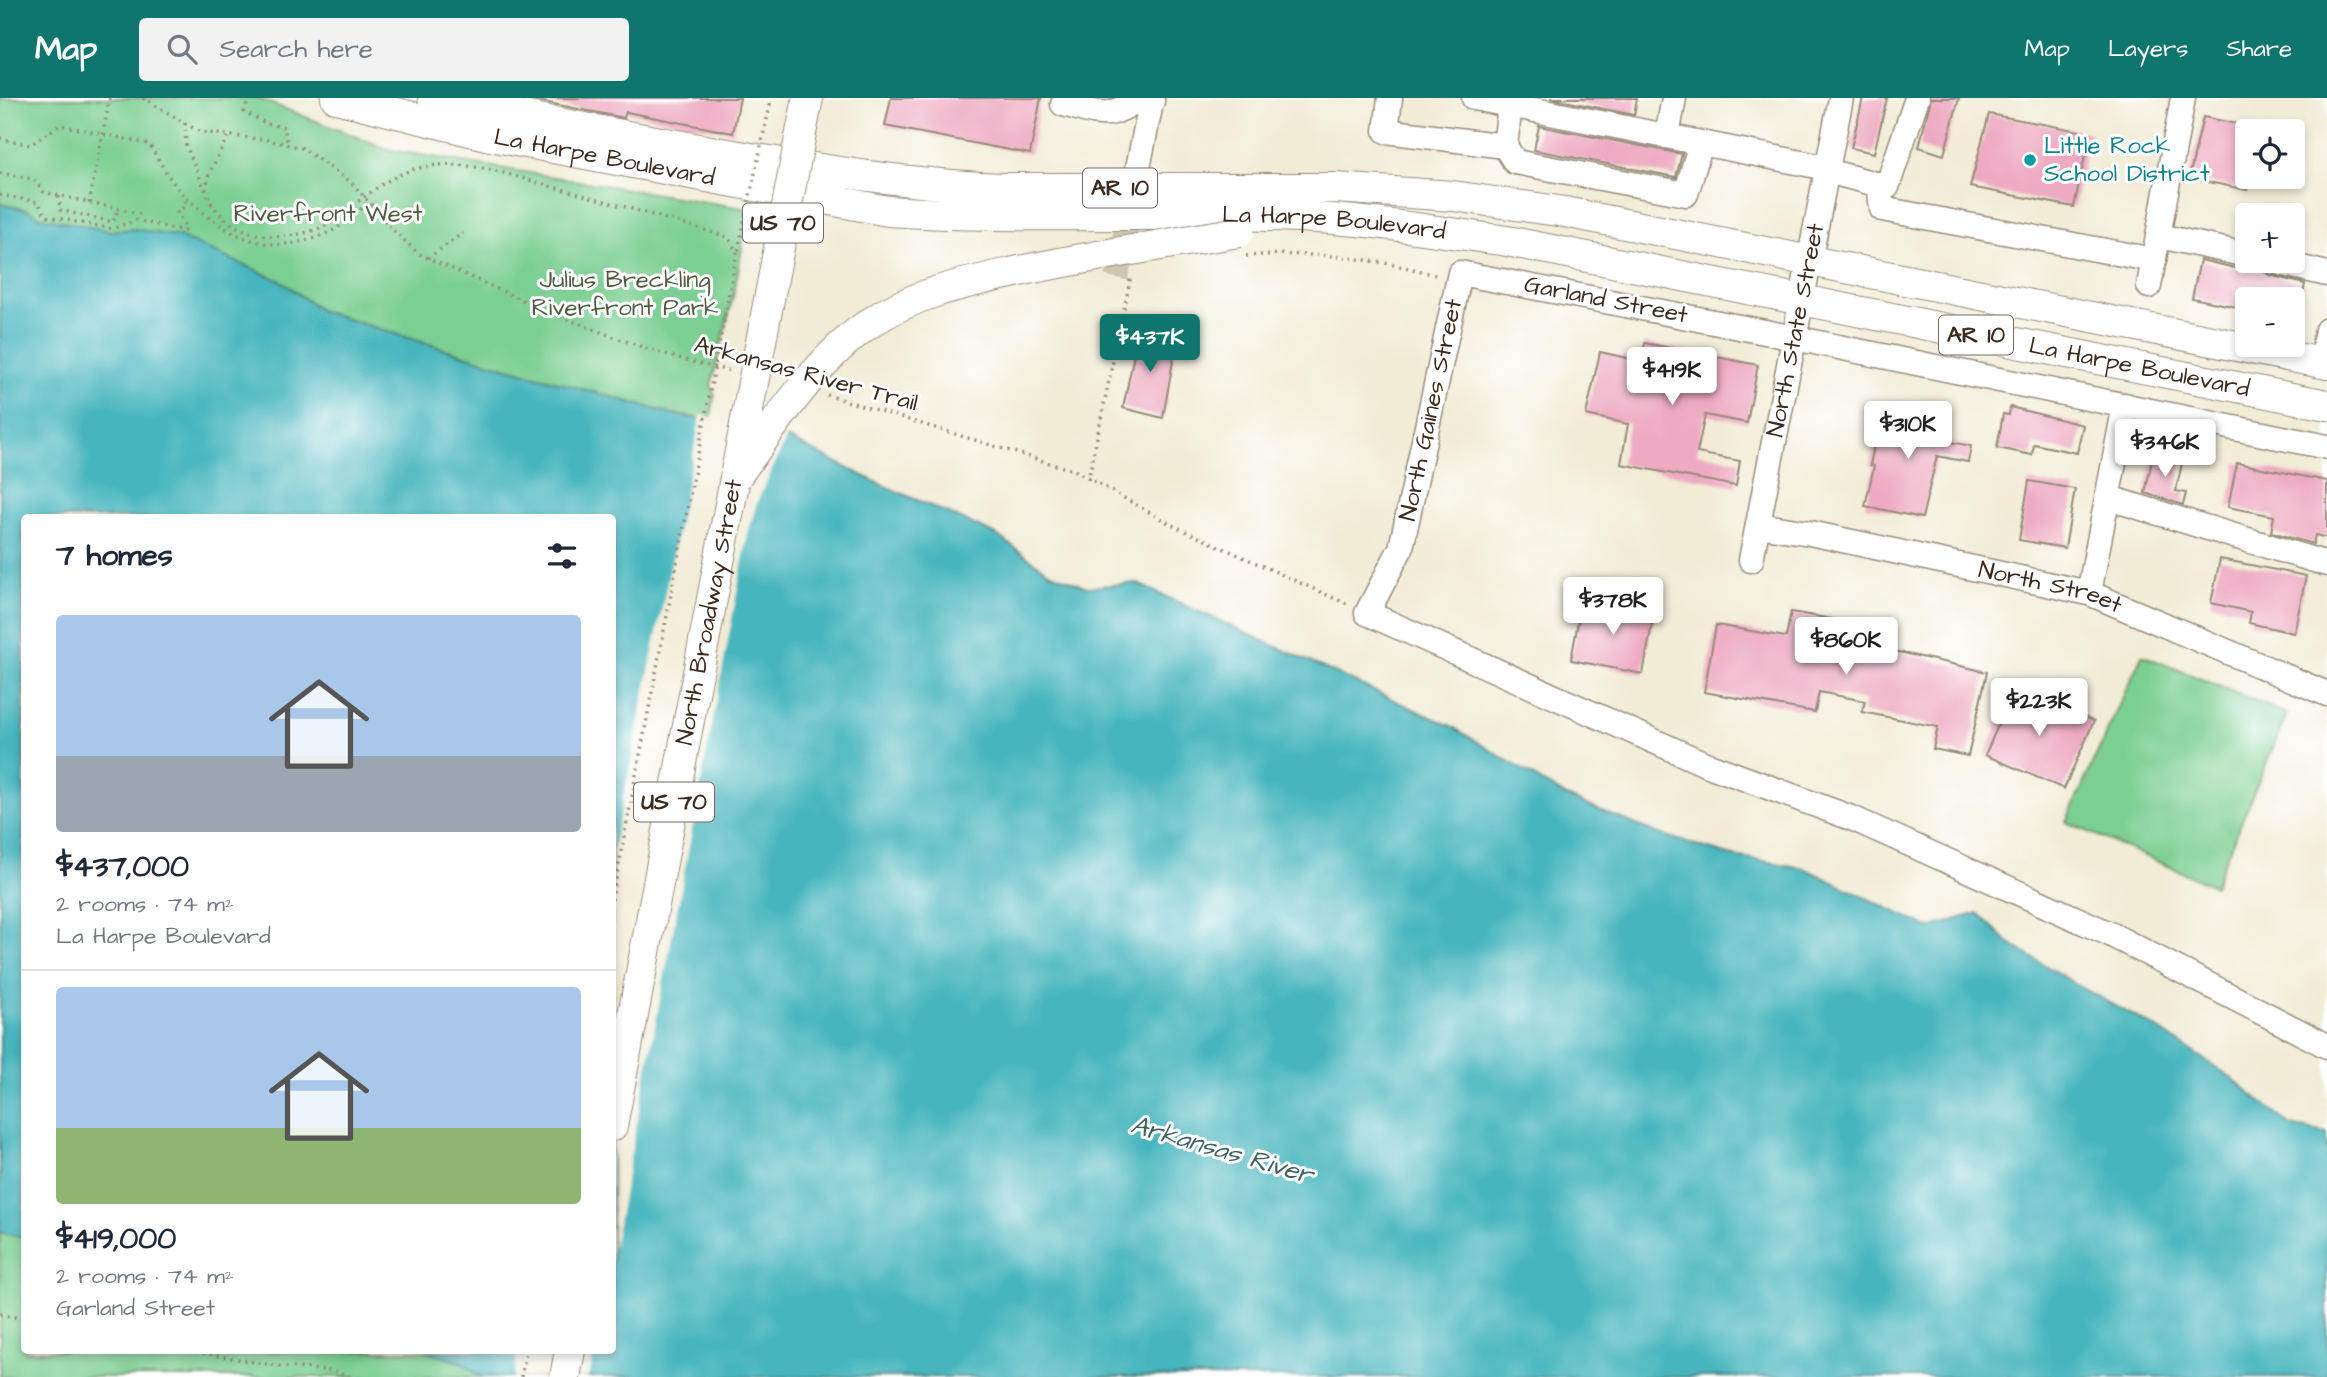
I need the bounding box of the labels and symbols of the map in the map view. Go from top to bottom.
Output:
street label: La Harpe Boulevard [491,120,718,195]
place label: Little Rock School District [2044,129,2210,191]
marker: Little Rock School District [2022,152,2038,168]
road number: AR 10 [1083,169,1157,208]
park label: Riverfront West [233,197,423,231]
street label: La Harpe Boulevard [1222,198,1448,249]
road number: US 70 [743,204,823,242]
street label: North State Street [1758,220,1833,440]
park label: Julius Breckling Riverfront Park [531,263,719,325]
street label: Garland Street [1521,267,1691,333]
street label: North Gaines Street [1391,296,1471,524]
pin: $437K [1101,314,1199,374]
road number: AR 10 [1939,316,2013,354]
street label: Arkansas River Trail [690,328,922,420]
street label: La Harpe Boulevard [2026,329,2252,406]
pin: $419K [1623,348,1721,407]
pin: $310K [1859,402,1957,461]
pin: $346K [2116,420,2214,479]
street label: North Broadway Street [668,476,751,748]
street label: North Street [1975,553,2128,622]
pin: $378K [1564,578,1662,637]
pin: $860K [1797,618,1895,677]
pin: $223K [1990,678,2088,738]
road number: US 70 [634,782,714,822]
water label: Arkansas River [1127,1107,1320,1194]

